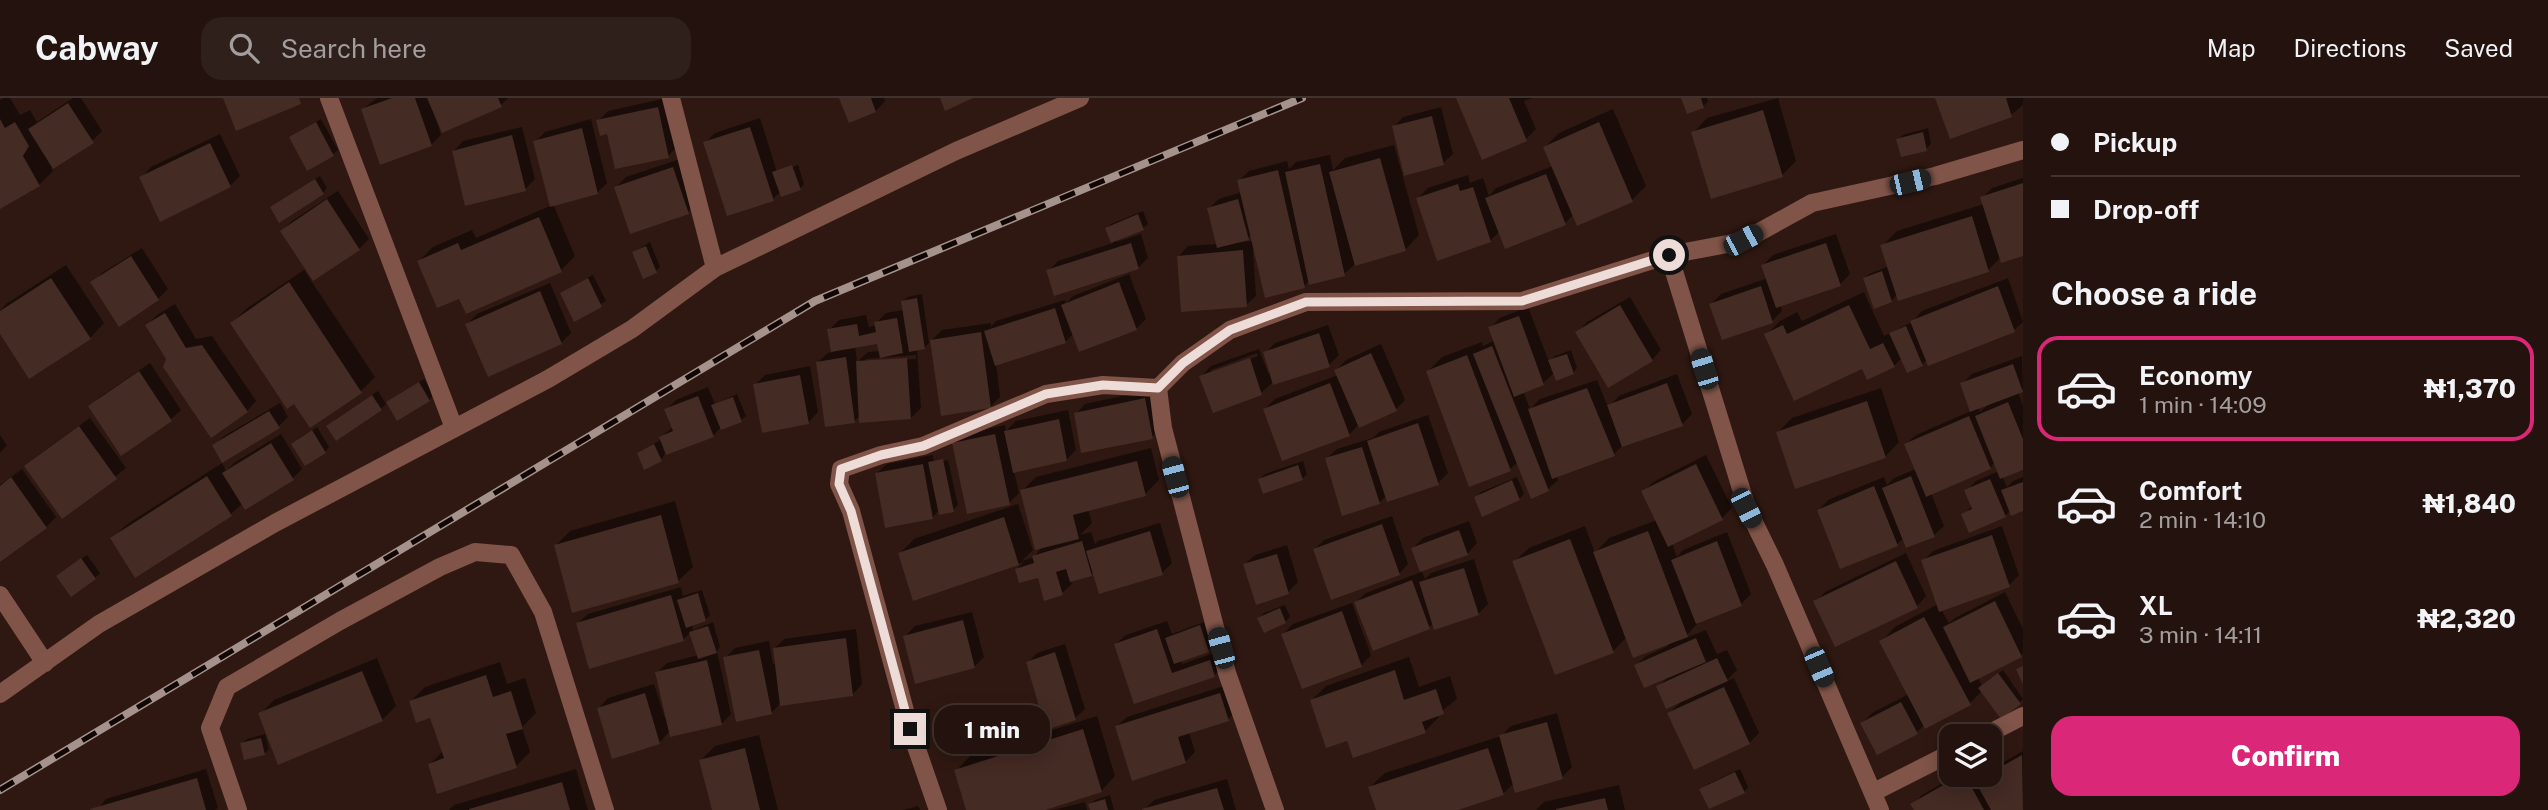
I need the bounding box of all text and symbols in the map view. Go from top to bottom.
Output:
search box [201,17,691,80]
text: Cabway [35,29,159,67]
icon: search [225,29,263,67]
text: Search here [281,33,427,64]
text: Map [2207,34,2256,62]
text: Directions [2294,34,2406,62]
text: Saved [2444,34,2513,62]
text: Pickup [2093,127,2177,158]
car [1888,167,1933,197]
text: Drop-off [2093,194,2199,225]
car [1720,221,1767,259]
route start [1653,239,1685,271]
text: Choose a ride [2051,275,2257,312]
car [1688,346,1721,392]
icon: car [2055,357,2118,420]
text: Economy [2139,360,2252,391]
text: ₦1,370 [2424,373,2516,404]
text: 1 min · 14:09 [2139,391,2267,418]
car [1160,454,1191,500]
icon: car [2055,472,2118,535]
text: Comfort [2139,475,2242,506]
car [1728,485,1765,531]
text: ₦1,840 [2422,488,2516,519]
text: 2 min · 14:10 [2139,506,2266,533]
icon: car [2055,587,2118,650]
text: XL [2139,590,2173,621]
text: ₦2,320 [2417,603,2516,634]
text: 3 min · 14:11 [2139,621,2262,648]
car [1206,625,1237,671]
car [1802,644,1837,690]
callout: 1 min [934,704,1050,754]
route end [894,713,926,745]
text: 1 min [964,716,1020,743]
button: Confirm [2051,716,2520,796]
map controls [1939,724,2002,787]
button: layers [1939,724,2002,787]

